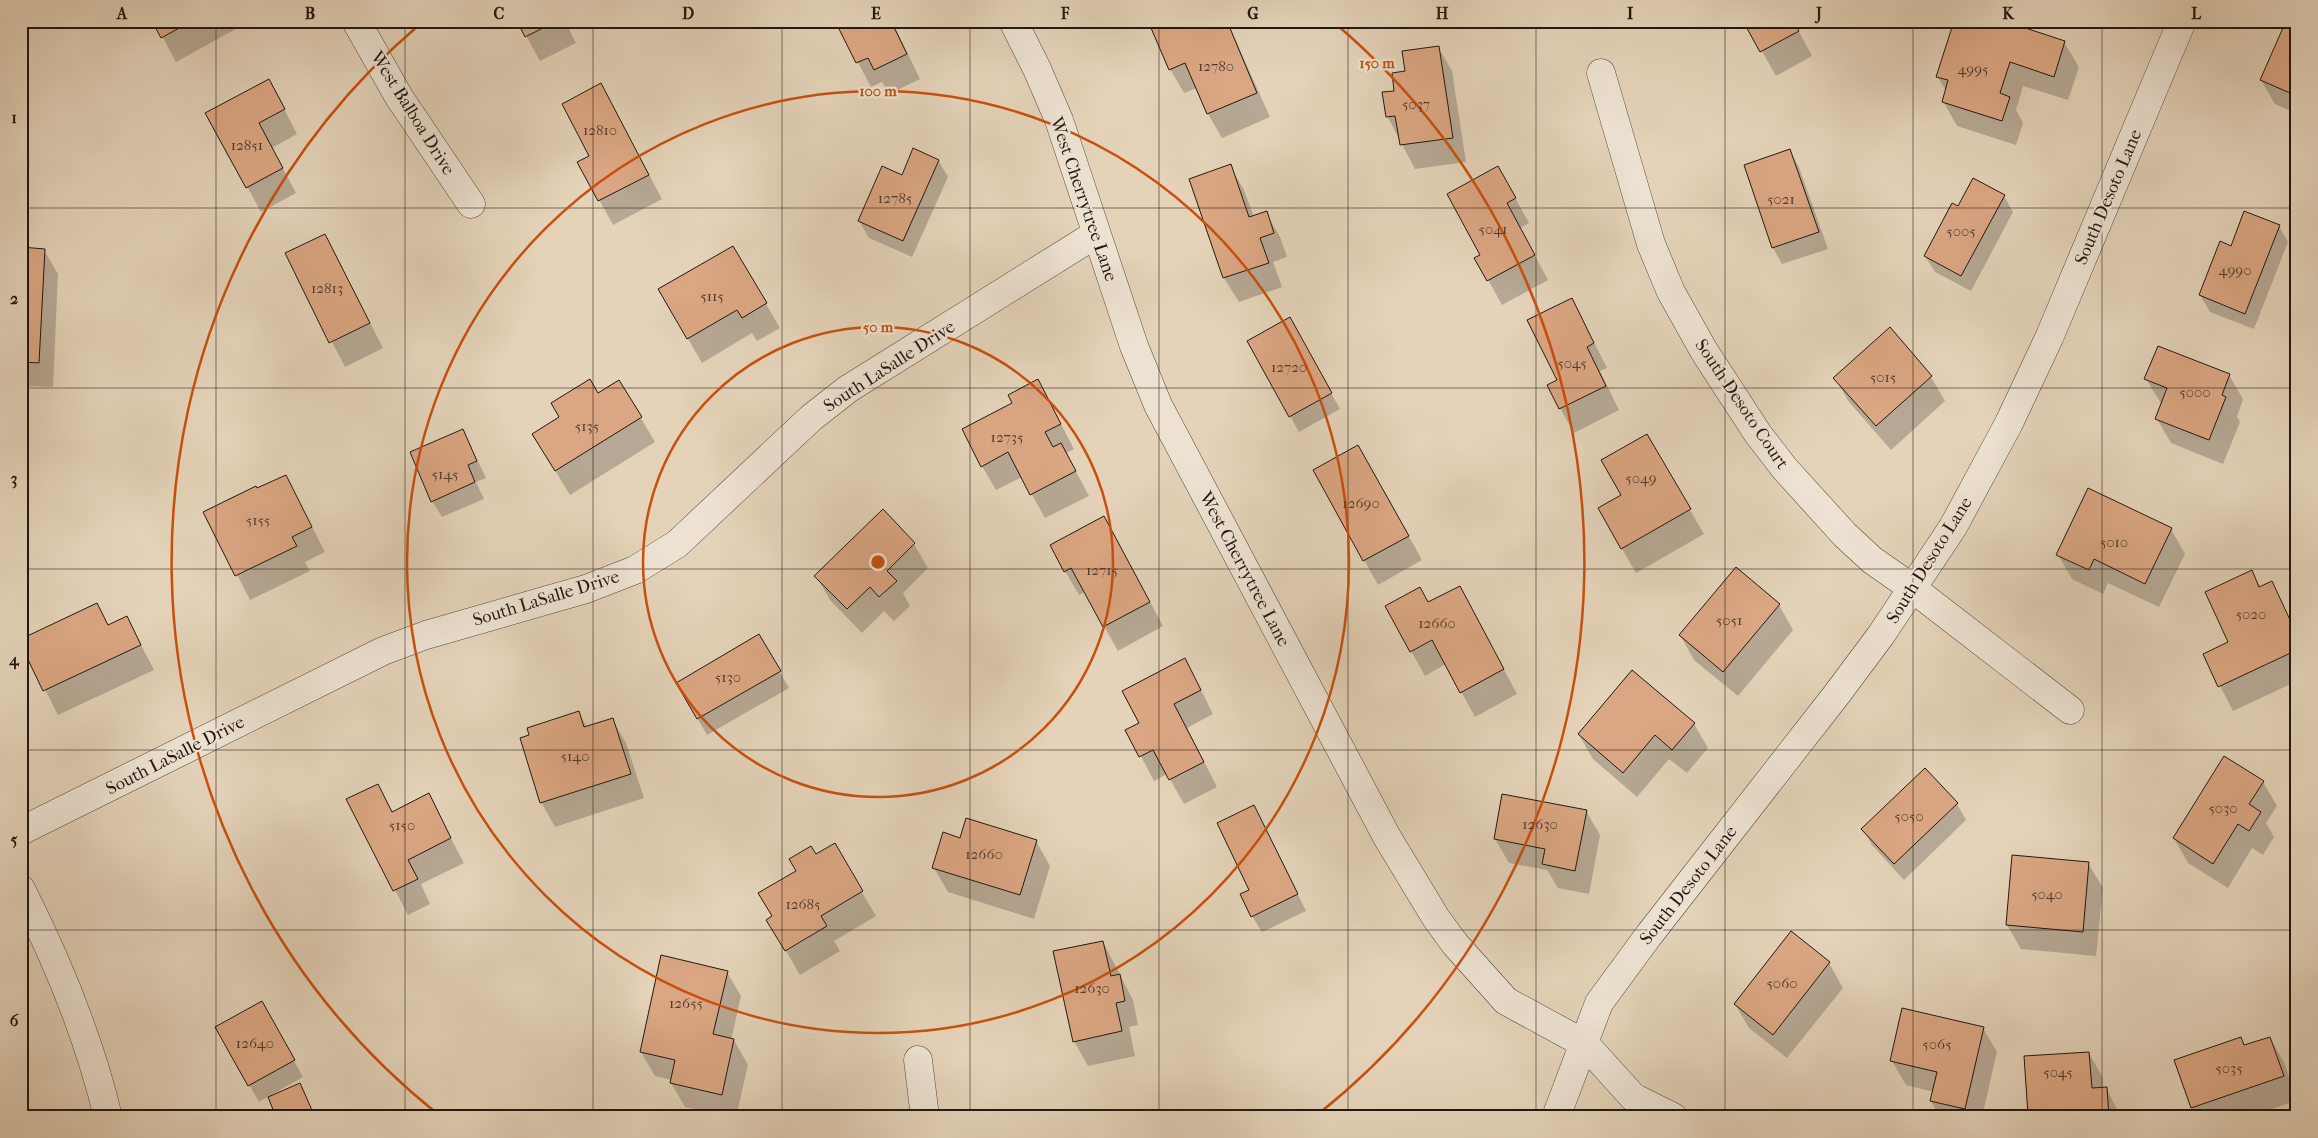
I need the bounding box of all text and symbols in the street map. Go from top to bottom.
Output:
text: A [116,4,128,23]
text: B [305,4,315,23]
text: C [494,4,505,23]
text: D [682,4,694,23]
text: E [871,4,881,23]
text: F [1060,4,1070,23]
text: G [1247,4,1259,23]
text: H [1436,4,1449,23]
text: I [1627,4,1634,23]
text: J [1814,4,1822,24]
text: K [2002,4,2015,23]
text: L [2191,4,2201,23]
street label: West Balboa Drive [366,47,459,179]
text: 150 m [1359,54,1395,72]
house number: 12780 [1198,57,1234,75]
house number: 4995 [1957,60,1989,78]
text: 100 m [859,82,897,100]
house number: 5037 [1402,95,1430,113]
text: 1 [11,108,17,127]
street label: West Cherrytree Lane [1045,113,1122,284]
house number: 12810 [583,121,617,139]
street label: South Desoto Lane [2070,126,2146,268]
house number: 12851 [231,136,263,154]
house number: 12785 [878,189,912,207]
house number: 5021 [1767,190,1795,208]
house number: 5041 [1479,220,1507,238]
house number: 5005 [1946,222,1976,240]
house number: 4990 [2219,261,2251,279]
house number: 12813 [311,279,343,297]
house number: 5115 [700,287,724,305]
text: 2 [10,289,18,308]
street label: South LaSalle Drive [820,316,959,417]
text: 50 m [863,318,894,336]
street label: South Desoto Court [1690,335,1793,474]
house number: 5045 [1557,354,1587,372]
house number: 12720 [1271,358,1307,376]
house number: 5015 [1870,368,1896,386]
house number: 5000 [2179,383,2211,401]
house number: 5135 [575,417,599,435]
house number: 12735 [991,428,1023,446]
house number: 5145 [432,465,458,483]
text: 3 [11,469,17,489]
house number: 5049 [1625,469,1657,487]
street label: West Cherrytree Lane [1194,487,1294,650]
street label: South Desoto Lane [1882,493,1977,627]
house number: 12690 [1342,494,1380,512]
house number: 5155 [246,511,270,529]
house number: 5010 [2100,533,2128,551]
centre of rings [869,553,887,571]
house number: 12715 [1086,561,1118,579]
street label: South LaSalle Drive [470,566,622,631]
house number: 5020 [2236,605,2266,623]
house number: 5051 [1716,611,1742,629]
house number: 12660 [1418,614,1456,632]
text: 4 [8,650,20,670]
house number: 5130 [715,668,741,686]
street label: South LaSalle Drive [103,711,248,799]
house number: 5140 [561,747,589,765]
house number: 5030 [2208,799,2238,817]
house number: 5050 [1894,807,1924,825]
house number: 12630 [1522,815,1558,833]
house number: 5150 [389,816,415,834]
street label: South Desoto Lane [1635,822,1741,949]
text: 5 [11,830,18,849]
house number: 12660 [965,845,1003,863]
house number: 5040 [2031,885,2063,903]
house number: 12685 [785,895,821,913]
house number: 5060 [1766,974,1798,992]
house number: 12630 [1074,979,1110,997]
house number: 12655 [669,994,703,1012]
text: 6 [10,1011,19,1030]
house number: 12640 [236,1034,274,1052]
house number: 5065 [1922,1035,1952,1053]
house number: 5035 [2215,1059,2243,1077]
house number: 5045 [2043,1063,2073,1081]

